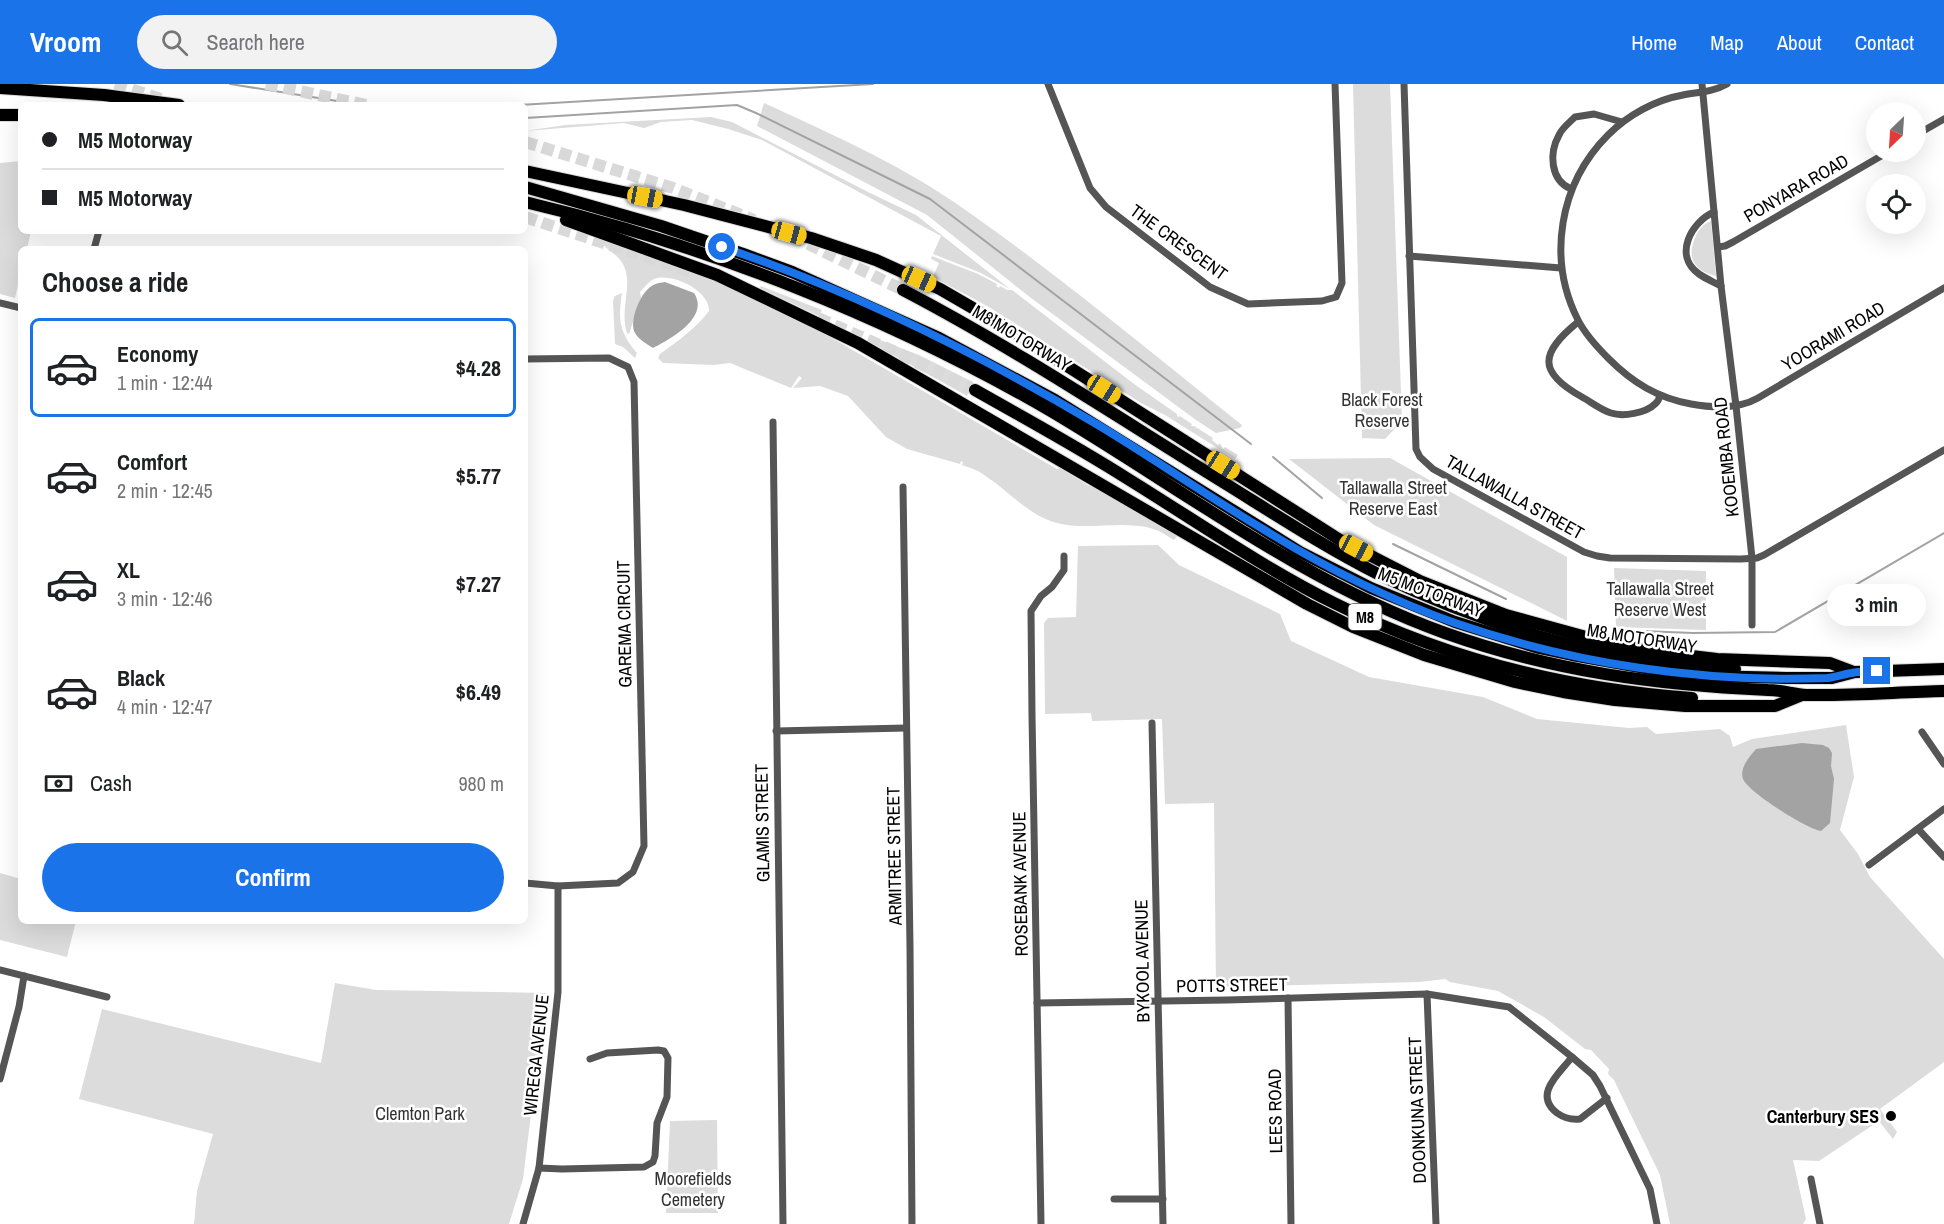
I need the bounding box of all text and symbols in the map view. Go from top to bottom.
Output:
search box [137,15,557,69]
text: Vroom [30,23,101,61]
icon: search [158,26,191,59]
text: Search here [206,27,305,57]
text: Home [1631,28,1677,57]
text: Map [1710,28,1744,57]
text: About [1777,28,1822,57]
text: Contact [1855,28,1914,57]
north arrow [1866,102,1926,162]
map controls [1866,102,1926,234]
text: M5 Motorway [78,125,192,155]
street label: PONYARA ROAD [1739,148,1853,228]
button: locate [1866,174,1926,234]
text: M5 Motorway [78,183,192,213]
car [626,185,664,209]
street label: THE CRESCENT [1125,198,1233,286]
car [769,220,809,246]
route start [708,233,735,260]
car [899,263,939,295]
text: Choose a ride [42,264,188,300]
street label: YOORAMI ROAD [1777,295,1889,377]
street label: M8 MOTORWAY [968,299,1076,377]
text: Economy [117,339,198,369]
icon: car [45,341,99,395]
text: $4.28 [456,353,501,383]
text: 1 min · 12:44 [117,369,213,396]
car [1084,372,1124,406]
park label: Black Forest Reserve [1341,387,1423,433]
street label: KOOEMBA ROAD [1707,396,1745,518]
text: Comfort [117,447,187,477]
car [1203,448,1243,482]
icon: car [45,449,99,503]
street label: TALLAWALLA STREET [1441,449,1589,545]
text: $5.77 [456,461,501,491]
park label: Tallawalla Street Reserve East [1339,475,1447,521]
text: 2 min · 12:45 [117,477,213,504]
car [1336,532,1376,564]
text: XL [117,555,140,585]
icon: car [45,557,99,611]
street label: GAREMA CIRCUIT [610,560,638,688]
street label: M5 MOTORWAY [1375,560,1487,624]
text: $7.27 [456,569,501,599]
park label: Tallawalla Street Reserve West [1606,576,1714,622]
callout: 3 min [1828,584,1926,626]
text: 3 min · 12:46 [117,585,213,612]
text: 3 min [1855,591,1898,618]
road number: M8 [1348,604,1382,630]
street label: M8 MOTORWAY [1585,617,1699,659]
route end [1863,657,1890,684]
text: Black [117,663,165,693]
icon: car [45,665,99,719]
text: $6.49 [456,677,501,707]
text: 4 min · 12:47 [117,693,213,720]
street label: GLAMIS STREET [748,764,776,882]
icon: cash [42,767,75,800]
text: Cash [90,768,132,798]
text: 980 m [458,770,504,797]
street label: ARMITREE STREET [880,786,908,927]
street label: ROSEBANK AVENUE [1006,811,1034,957]
button: Confirm [42,843,504,912]
street label: BYKOOL AVENUE [1128,899,1156,1023]
street label: POTTS STREET [1176,972,1288,998]
street label: WIREGA AVENUE [517,993,555,1117]
street label: DOONKUNA STREET [1402,1036,1432,1184]
street label: LEES ROAD [1262,1069,1288,1153]
park label: Clemton Park [375,1101,465,1126]
place label: Canterbury SES [1767,1104,1879,1129]
marker: Canterbury SES [1884,1109,1898,1123]
park label: Moorefields Cemetery [654,1166,732,1212]

